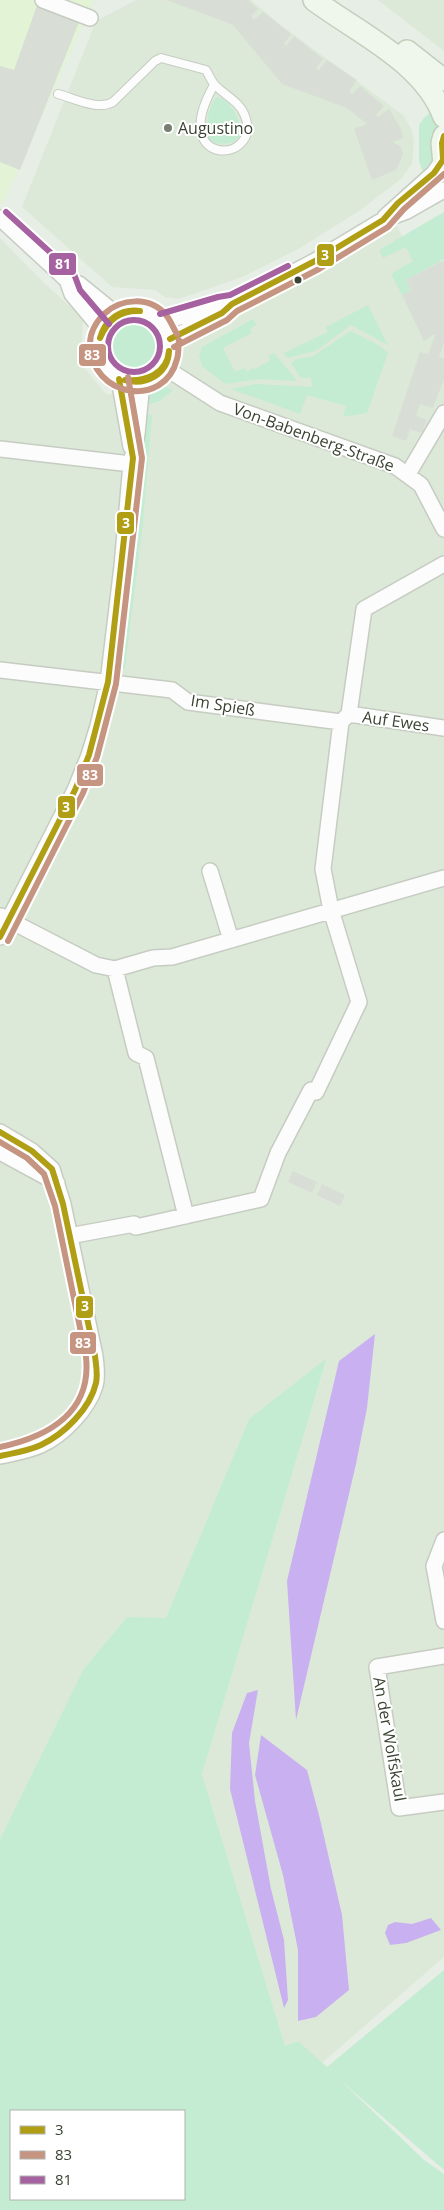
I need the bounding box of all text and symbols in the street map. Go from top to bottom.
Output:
place label: Augustino [178,117,253,139]
marker: Augustino [162,122,174,134]
line badge: 3 [316,243,335,267]
text: 3 [321,245,329,264]
line badge: 81 [48,252,77,276]
text: 81 [55,254,71,273]
unlabelled marker [293,275,303,285]
line badge: 83 [78,343,107,367]
text: 83 [84,345,100,364]
street label: Von-Babenberg-Straße [230,398,398,476]
line badge: 3 [116,511,135,535]
text: 3 [122,513,130,532]
street label: Im Spieß [189,689,257,721]
street label: Auf Ewes [361,705,431,737]
line badge: 83 [76,763,104,787]
text: 83 [82,765,98,784]
line badge: 3 [57,795,76,819]
text: 3 [62,797,70,816]
line badge: 3 [75,1295,94,1319]
text: 3 [81,1296,89,1315]
line badge: 83 [69,1331,97,1355]
text: 83 [75,1333,91,1352]
street label: An der Wolfskaul [368,1675,412,1803]
legend [10,2110,185,2200]
text: 3 [55,2119,64,2139]
text: 83 [55,2144,72,2164]
text: 81 [55,2169,72,2189]

